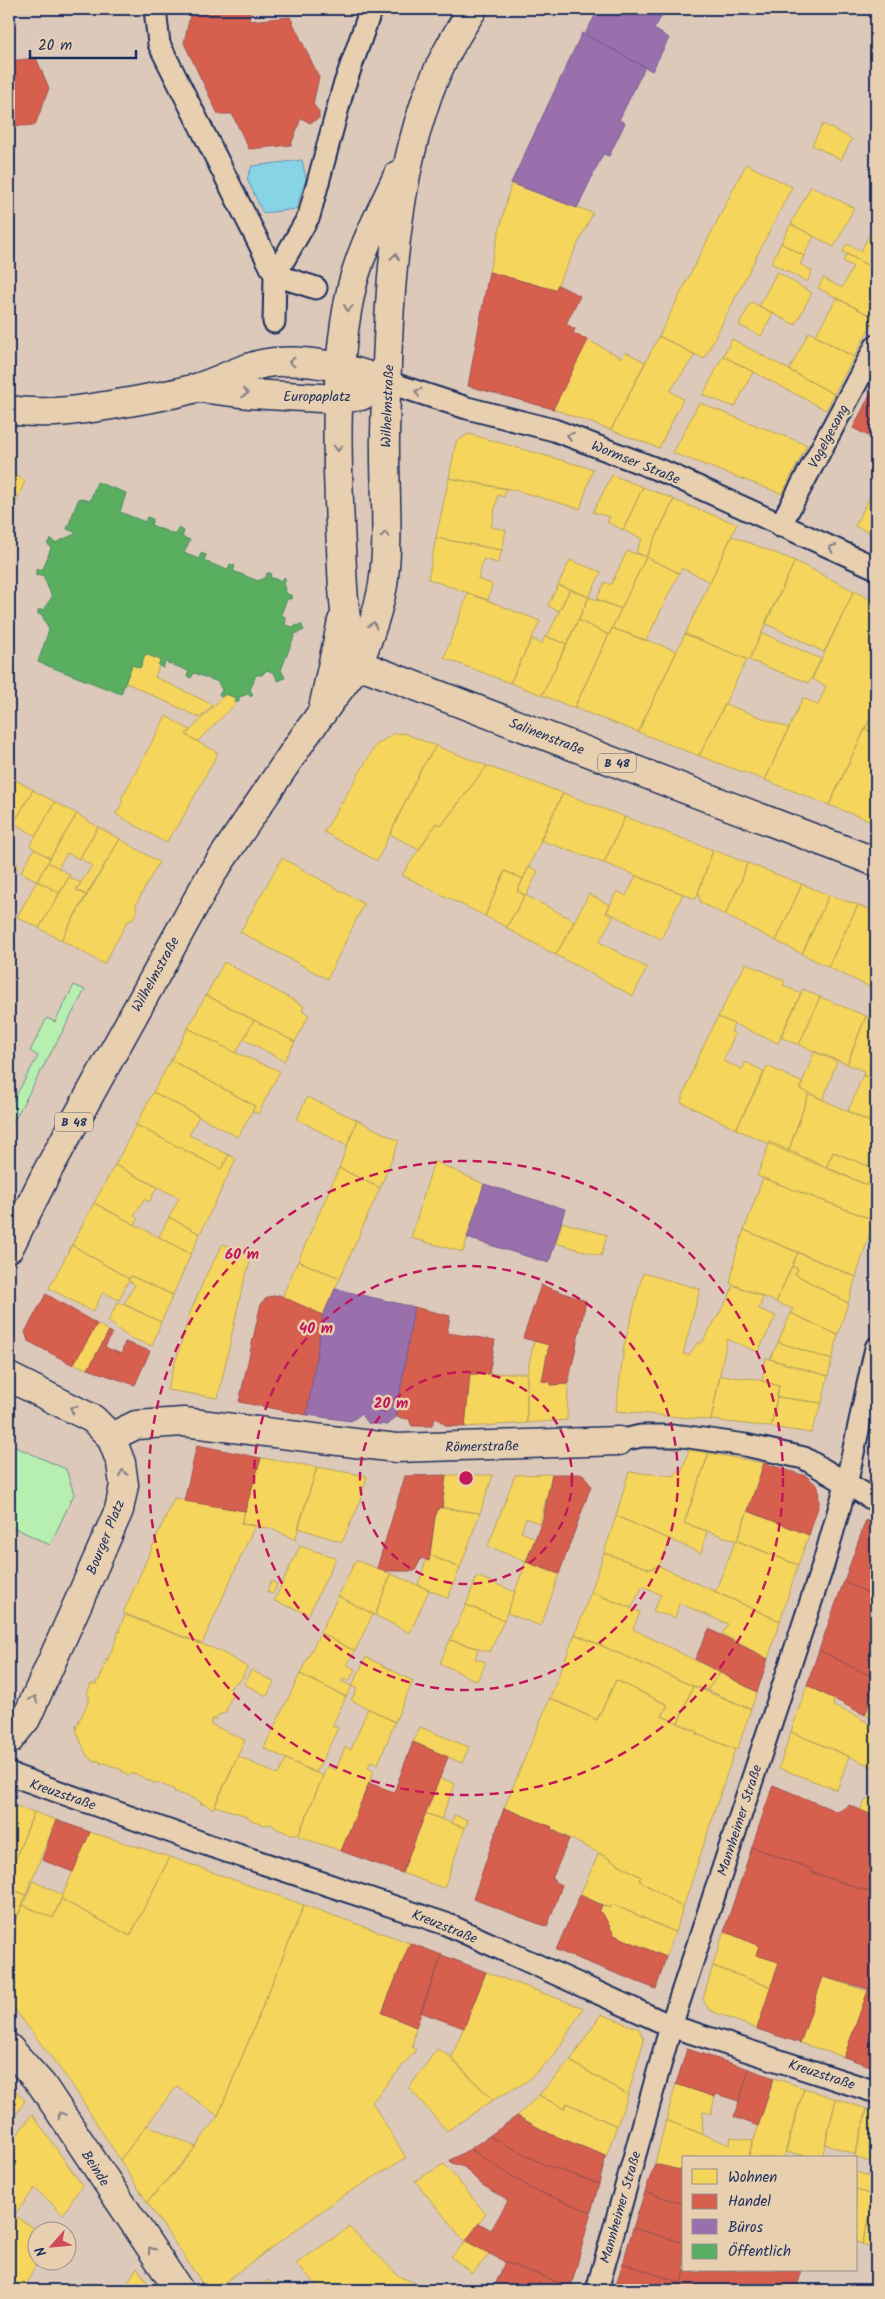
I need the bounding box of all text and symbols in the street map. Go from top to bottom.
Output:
scale bar [30,28,136,60]
text: 20 m [38,34,72,58]
one-way arrow [389,252,400,260]
one-way arrow [343,304,354,312]
one-way arrow [288,357,296,367]
street label: Wilhelmstraße [376,363,400,448]
street label: Europaplatz [283,386,351,408]
one-way arrow [242,387,250,398]
one-way arrow [414,387,422,397]
street label: Vogelgesang [803,401,855,472]
one-way arrow [566,432,575,442]
street label: Wormser Straße [588,435,684,491]
one-way arrow [333,444,344,452]
one-way arrow [380,530,391,538]
one-way arrow [828,544,837,555]
one-way arrow [367,621,377,629]
street label: Salinenstraße [506,712,588,762]
road number: B 48 [598,754,636,772]
street label: Wilhelmstraße [126,932,186,1016]
road number: B 48 [55,1112,93,1132]
text: 60 m [225,1243,259,1267]
text: 40 m [299,1317,333,1341]
text: 20 m [374,1392,408,1416]
one-way arrow [69,1405,78,1415]
street label: Römerstraße [445,1435,520,1459]
one-way arrow [118,1469,128,1477]
centre of rings [457,1469,475,1487]
street label: Bourger Platz [81,1497,131,1578]
one-way arrow [28,1695,39,1704]
street label: Mannheimer Straße [712,1761,769,1879]
street label: Kreuzstraße [26,1773,100,1817]
street label: Kreuzstraße [408,1904,481,1950]
street label: Kreuzstraße [785,2054,859,2096]
one-way arrow [58,2111,68,2120]
street label: Beinde [75,2146,115,2192]
street label: Mannheimer Straße [594,2148,648,2266]
legend [682,2156,858,2272]
text: Wohnen [728,2166,777,2190]
text: Handel [728,2190,771,2214]
text: Büros [728,2216,764,2240]
north arrow [28,2222,78,2272]
text: Öffentlich [728,2240,791,2264]
text: N [29,2242,53,2260]
one-way arrow [148,2246,157,2256]

